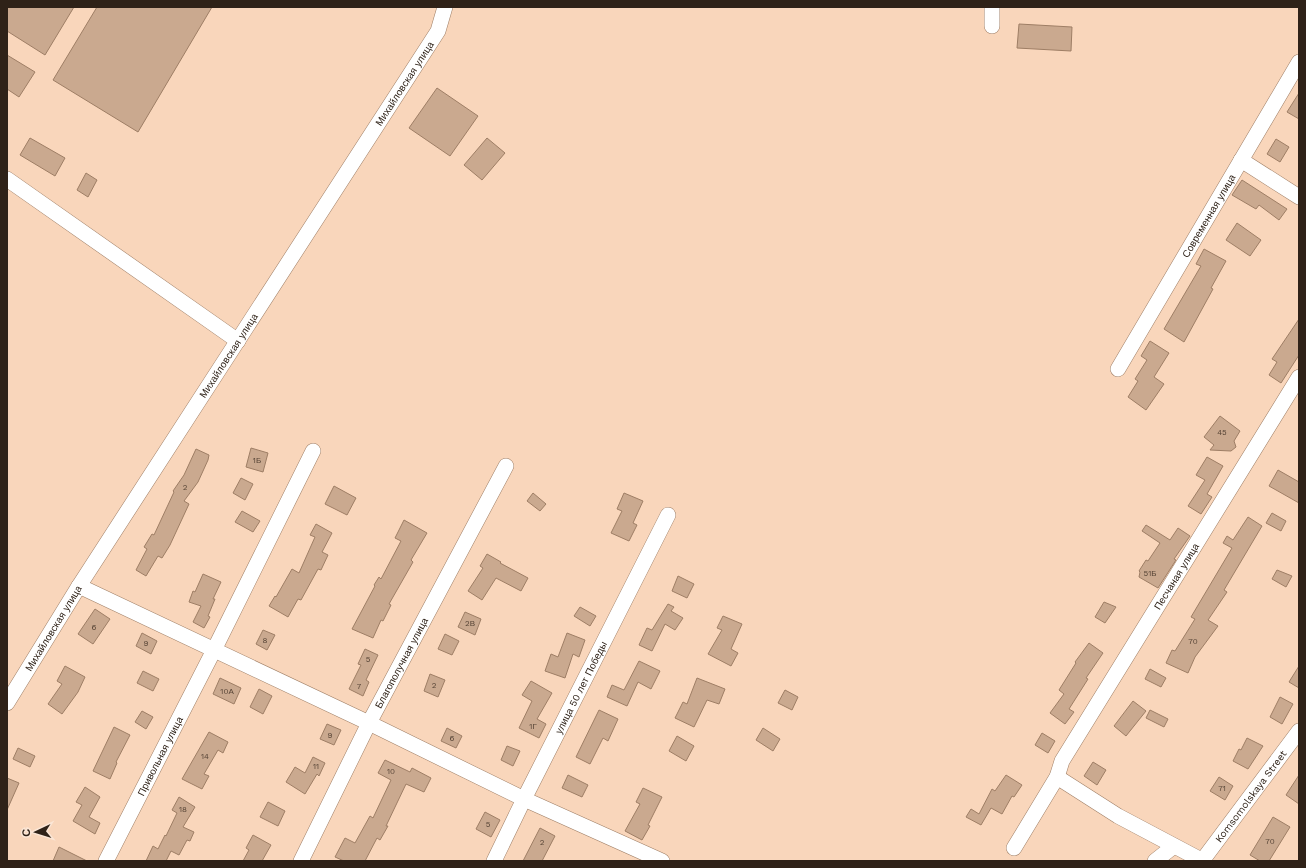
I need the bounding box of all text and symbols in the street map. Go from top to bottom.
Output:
street label: Михайловская улица [373,39,436,128]
street label: Современная улица [1180,172,1237,259]
street label: Михайловская улица [197,311,260,400]
house number: 45 [1217,428,1227,437]
house number: 1Б [253,456,261,465]
house number: 2 [183,483,188,492]
street label: Песчаная улица [1151,541,1201,611]
house number: 51Б [1143,569,1157,578]
street label: Михайловская улица [23,583,84,673]
street label: Благополучная улица [372,615,430,710]
house number: 2В [465,619,475,628]
house number: 6 [92,623,97,632]
house number: 8 [263,636,268,645]
house number: 70 [1188,637,1198,646]
house number: 9 [144,639,149,648]
street label: улица 50 лет Победы [553,639,609,735]
house number: 5 [366,655,371,664]
house number: 2 [432,681,437,690]
house number: 7 [357,682,362,691]
house number: 10А [220,687,234,696]
street label: Привольная улица [135,714,185,797]
house number: 1Г [529,722,537,731]
house number: 9 [328,731,333,740]
house number: 6 [450,734,455,743]
street label: Komsomolskaya Street [1213,747,1289,844]
house number: 14 [201,752,209,761]
house number: 11 [313,762,319,771]
house number: 10 [387,767,395,776]
house number: 71 [1218,784,1226,793]
house number: 18 [179,805,187,814]
north arrow [16,812,56,852]
house number: 5 [486,820,491,829]
text: С [20,828,33,837]
house number: 70 [1265,837,1275,846]
house number: 2 [540,838,545,847]

